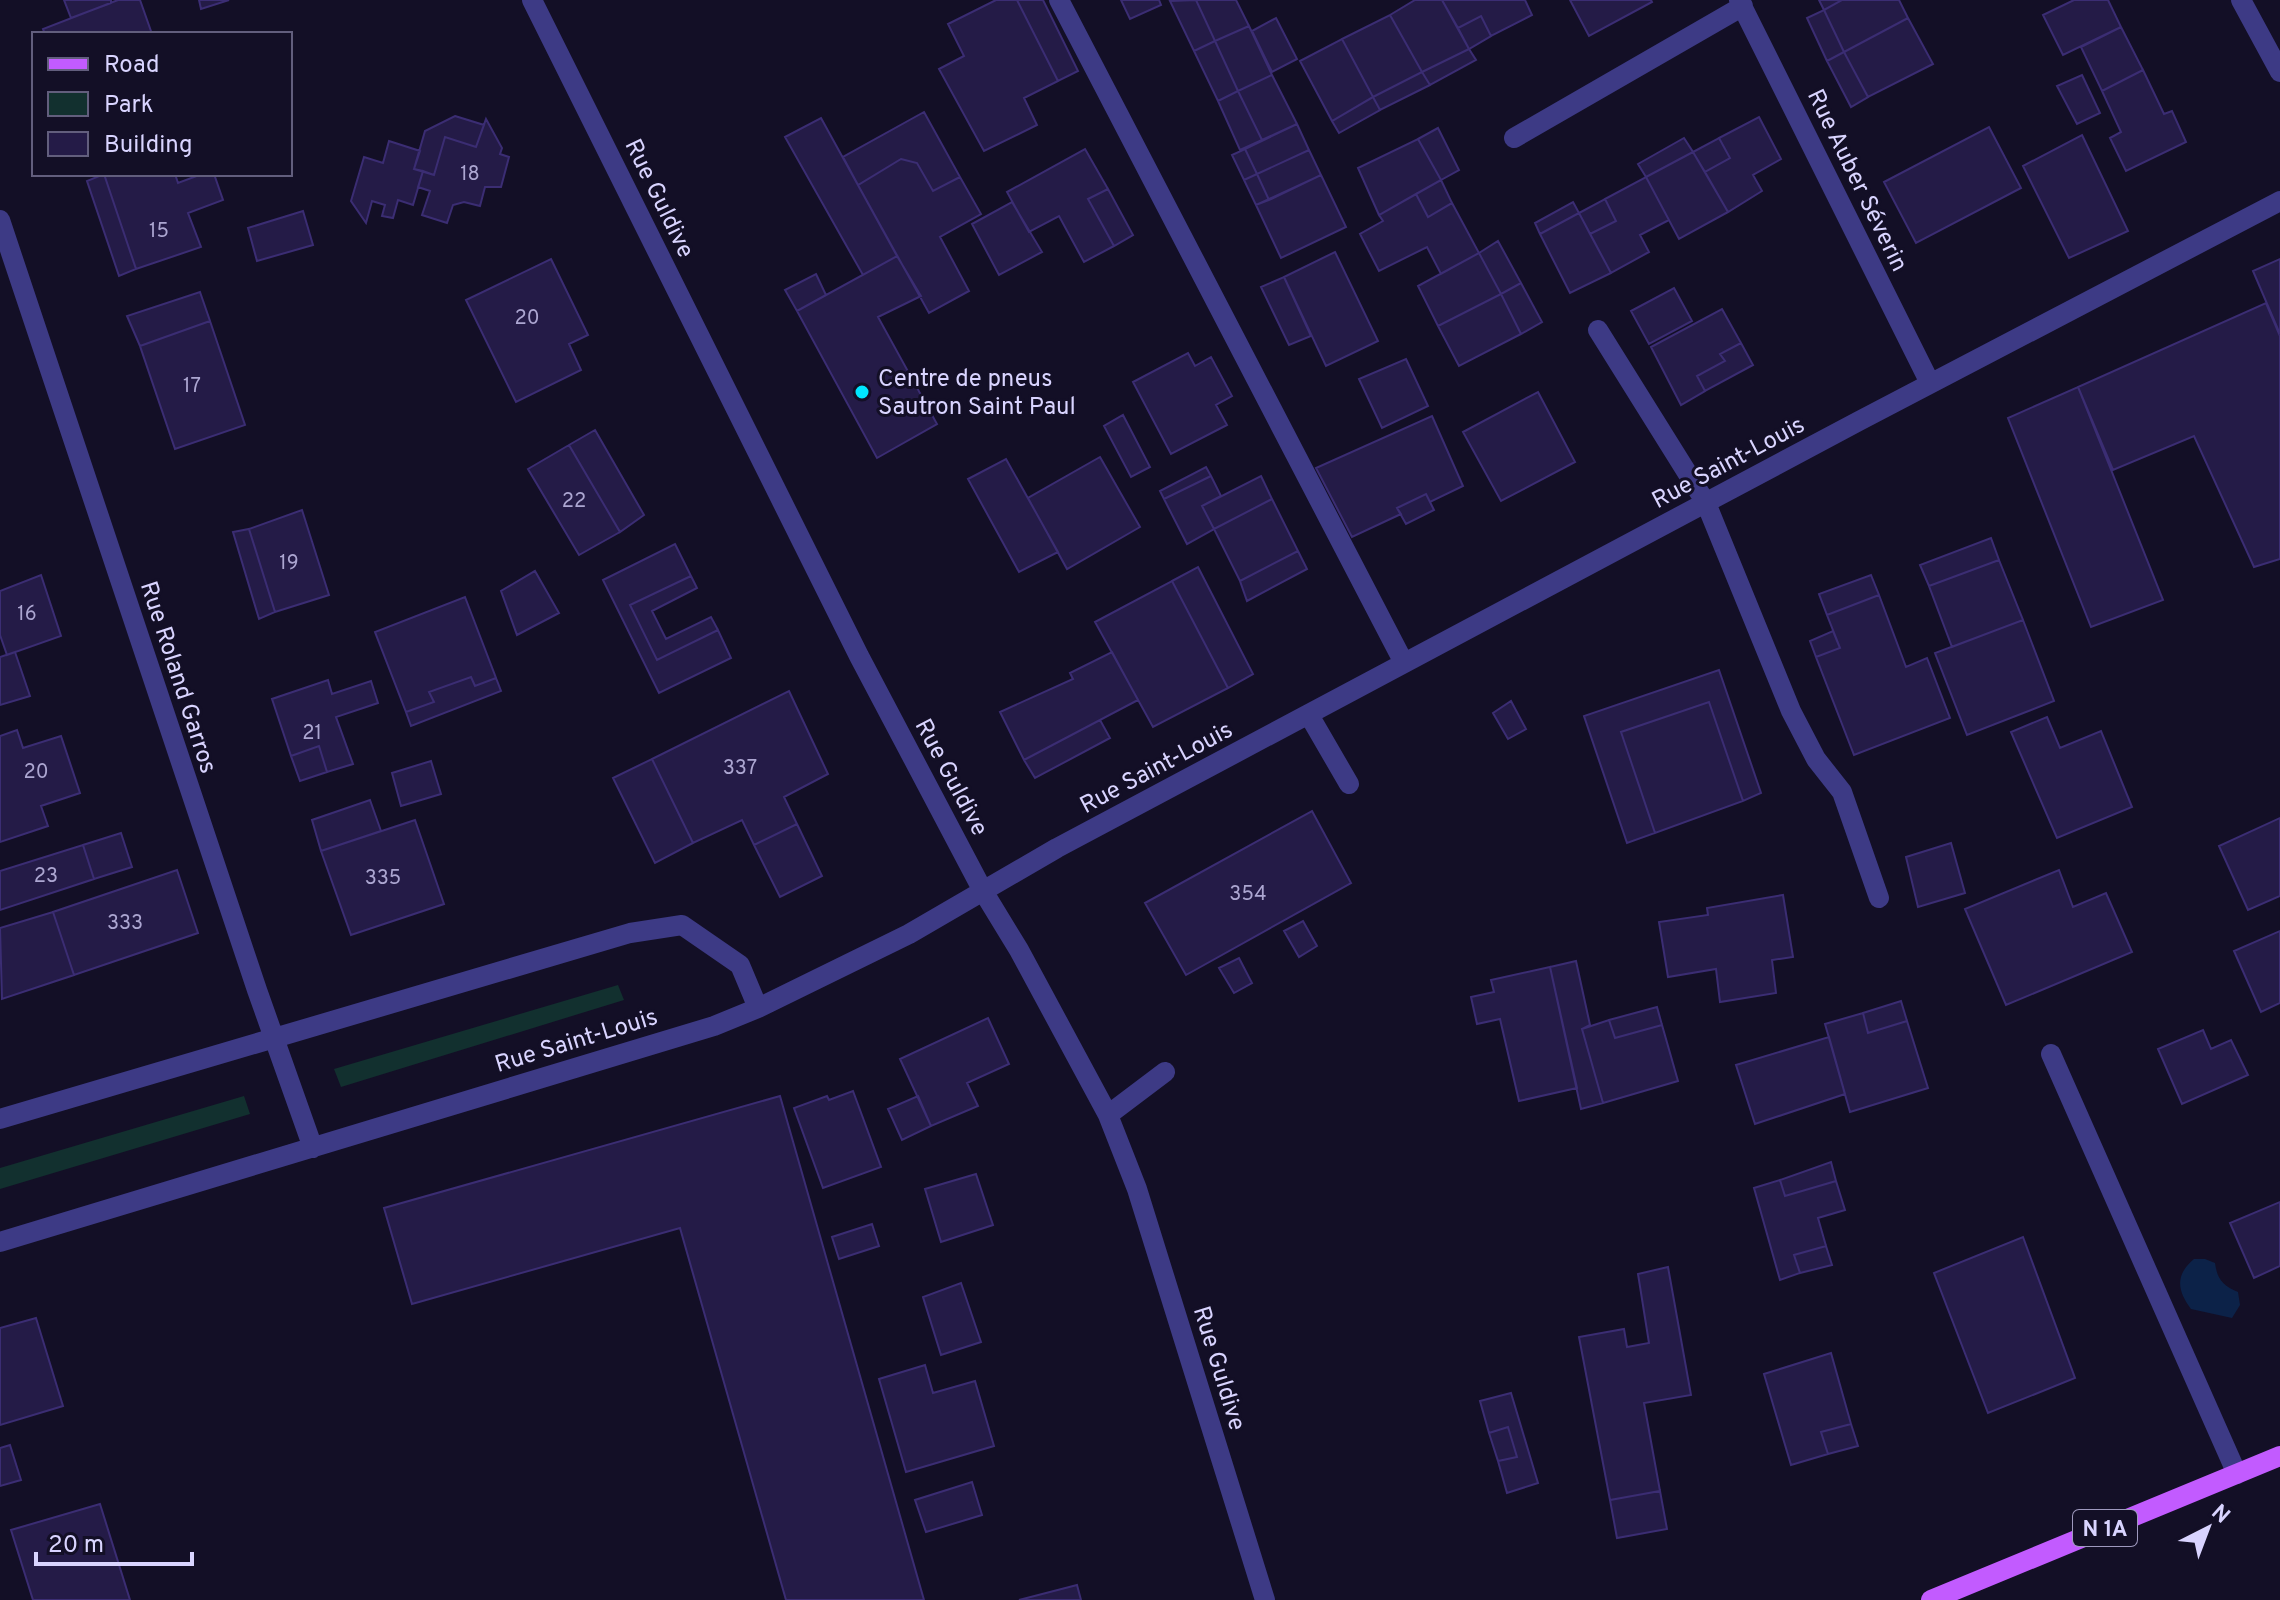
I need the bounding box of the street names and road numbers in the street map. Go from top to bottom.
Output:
street label: Rue Auber Séverin [1799,85,1913,277]
street label: Rue Guldive [617,135,700,263]
street label: Rue Saint-Louis [1647,411,1810,517]
street label: Rue Roland Garros [132,578,222,778]
street label: Rue Guldive [907,714,994,842]
street label: Rue Saint-Louis [1075,716,1238,822]
street label: Rue Saint-Louis [491,1003,662,1081]
street label: Rue Guldive [1185,1303,1251,1434]
road number: N 1A [2073,1510,2137,1546]

